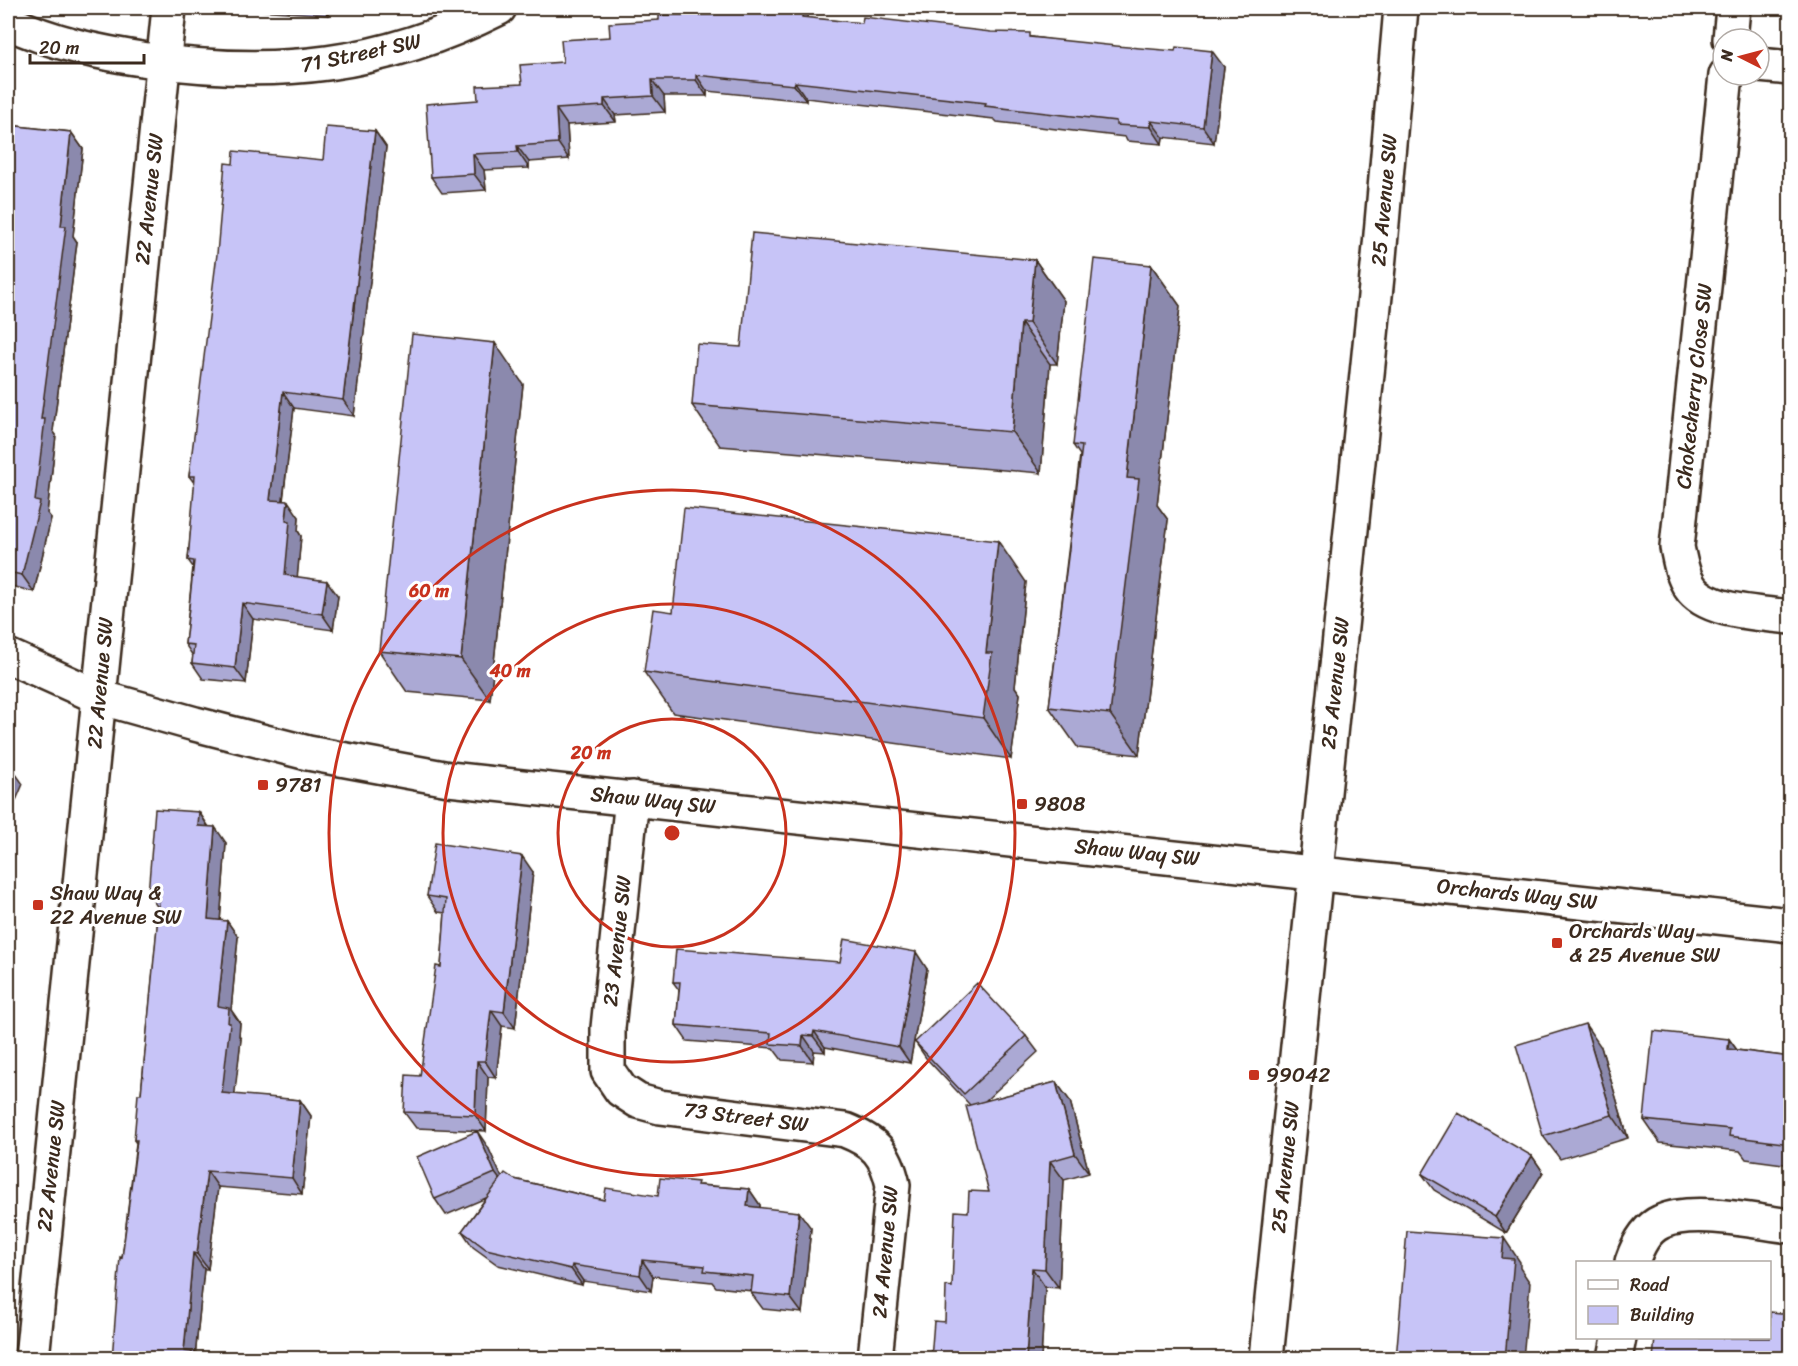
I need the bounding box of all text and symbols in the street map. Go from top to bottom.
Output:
street label: 71 Street SW [297,22,425,84]
scale bar [30,27,144,65]
north arrow [1711,27,1771,87]
text: 20 m [39,32,79,64]
text: N [1711,48,1742,64]
street label: 22 Avenue SW [123,131,175,267]
street label: 25 Avenue SW [1359,132,1409,268]
street label: Chokecherry Close SW [1664,281,1724,491]
text: 60 m [408,575,449,607]
street label: 22 Avenue SW [75,615,125,750]
street label: 25 Avenue SW [1309,615,1361,751]
text: 40 m [488,655,531,687]
text: 20 m [570,737,611,769]
place label: 9781 [275,766,322,804]
street label: Shaw Way SW [589,775,718,826]
marker: 9781 [256,778,270,792]
place label: 9808 [1034,785,1086,823]
marker: 9808 [1015,797,1029,811]
centre of rings [662,823,682,843]
street label: Shaw Way SW [1073,827,1202,878]
street label: Orchards Way SW [1435,867,1599,921]
street label: 23 Avenue SW [591,873,643,1008]
place label: Shaw Way & 22 Avenue SW [50,874,182,936]
marker: Shaw Way & 22 Avenue SW [31,898,45,912]
place label: Orchards Way & 25 Avenue SW [1569,912,1721,974]
marker: Orchards Way & 25 Avenue SW [1550,936,1564,950]
place label: 99042 [1266,1056,1330,1094]
marker: 99042 [1247,1068,1261,1082]
street label: 73 Street SW [682,1091,811,1144]
street label: 22 Avenue SW [25,1098,77,1234]
street label: 25 Avenue SW [1259,1099,1311,1235]
street label: 24 Avenue SW [860,1184,910,1320]
legend [1576,1261,1771,1339]
text: Road [1630,1269,1670,1301]
text: Building [1630,1299,1694,1331]

